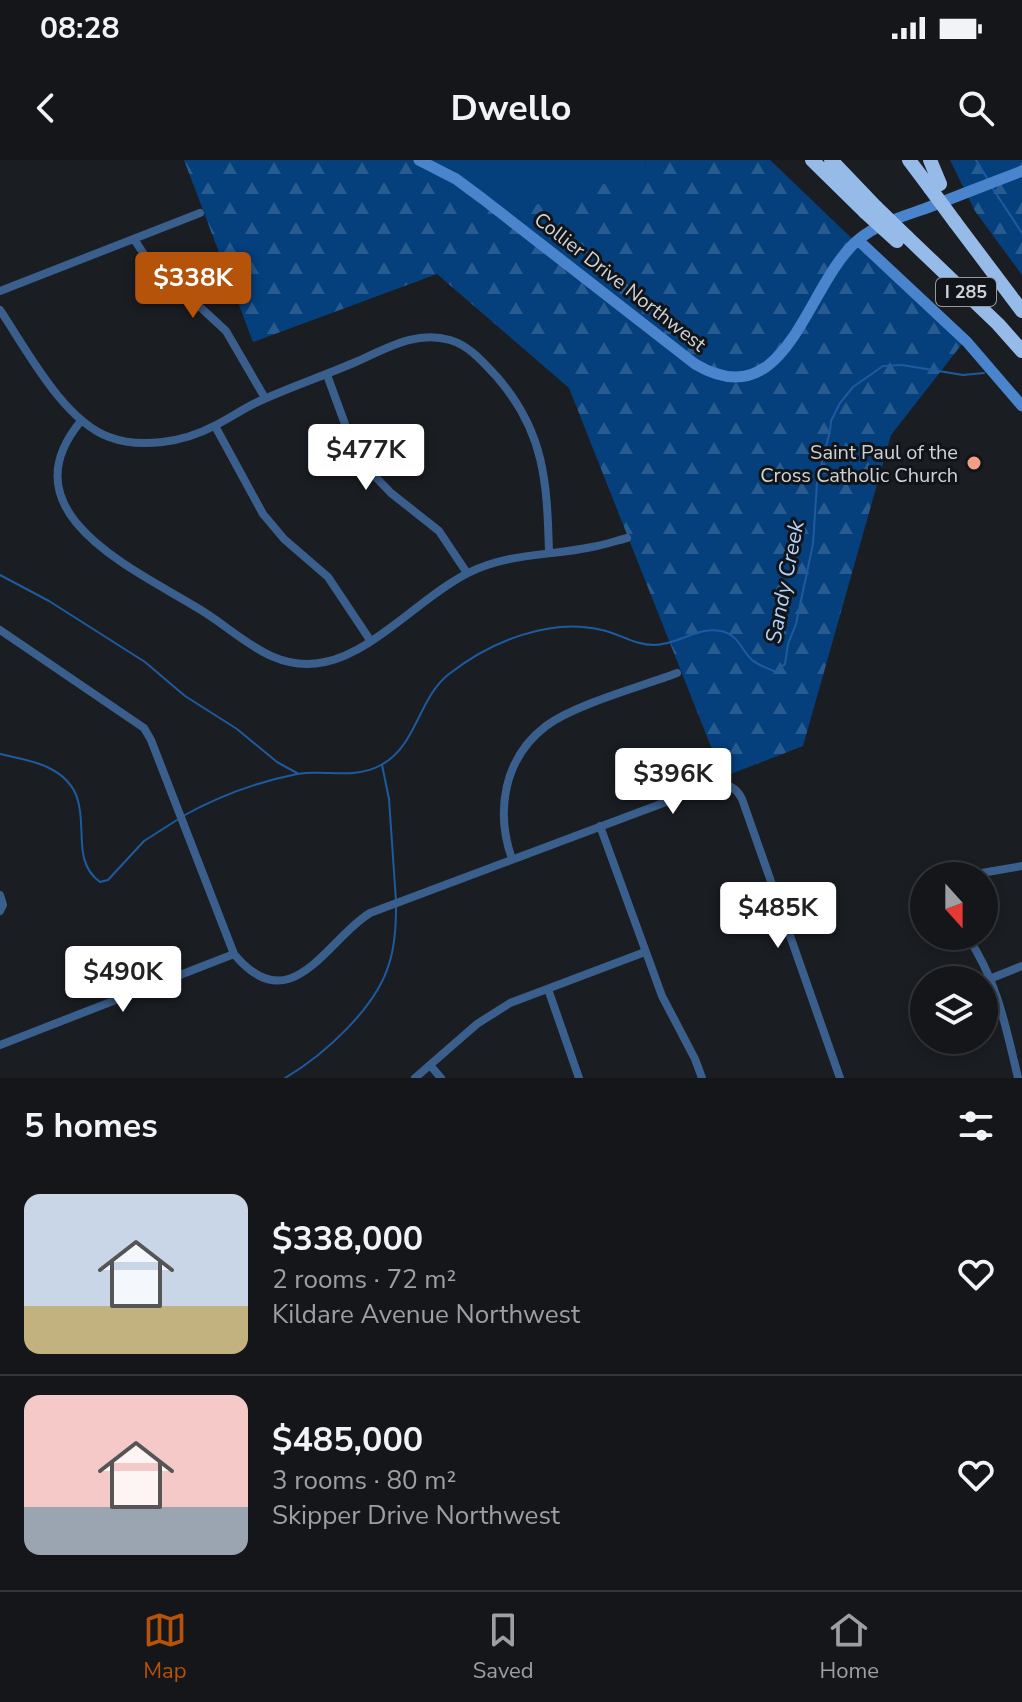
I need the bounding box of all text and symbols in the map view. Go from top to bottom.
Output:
text: 08:28 [40,8,119,49]
text: Dwello [451,84,571,133]
icon: back [24,86,68,130]
icon: search [954,86,998,130]
street label: Collier Drive Northwest [528,206,712,358]
pin: $338K [137,252,249,320]
text: $338K [153,260,233,295]
road number: I 285 [936,278,996,306]
pin: $477K [310,424,422,492]
text: $477K [326,432,406,467]
place label: Saint Paul of the Cross Catholic Church [760,439,958,489]
marker: Saint Paul of the Cross Catholic Church [965,454,983,472]
water label: Sandy Creek [758,517,812,646]
pin: $396K [617,748,729,816]
text: $396K [633,756,713,791]
north arrow [910,862,998,950]
map controls [910,862,998,1054]
pin: $485K [722,882,834,950]
text: $485K [738,890,818,925]
pin: $490K [67,946,179,1014]
text: $490K [83,954,163,989]
button: layers [910,966,998,1054]
text: 5 homes [24,1103,158,1149]
icon: filters [954,1104,998,1148]
text: $338,000 [272,1216,423,1262]
icon: home [88,1226,184,1322]
icon: heart [954,1252,998,1296]
text: 2 rooms · 72 m² [272,1262,456,1297]
text: Kildare Avenue Northwest [272,1297,580,1332]
text: $485,000 [272,1417,423,1463]
icon: home [88,1427,184,1523]
icon: heart [954,1453,998,1497]
text: 3 rooms · 80 m² [272,1463,456,1498]
text: Skipper Drive Northwest [272,1498,560,1533]
tab: Map [143,1608,187,1686]
tab: Saved [473,1608,534,1686]
tab: Home [820,1608,879,1686]

